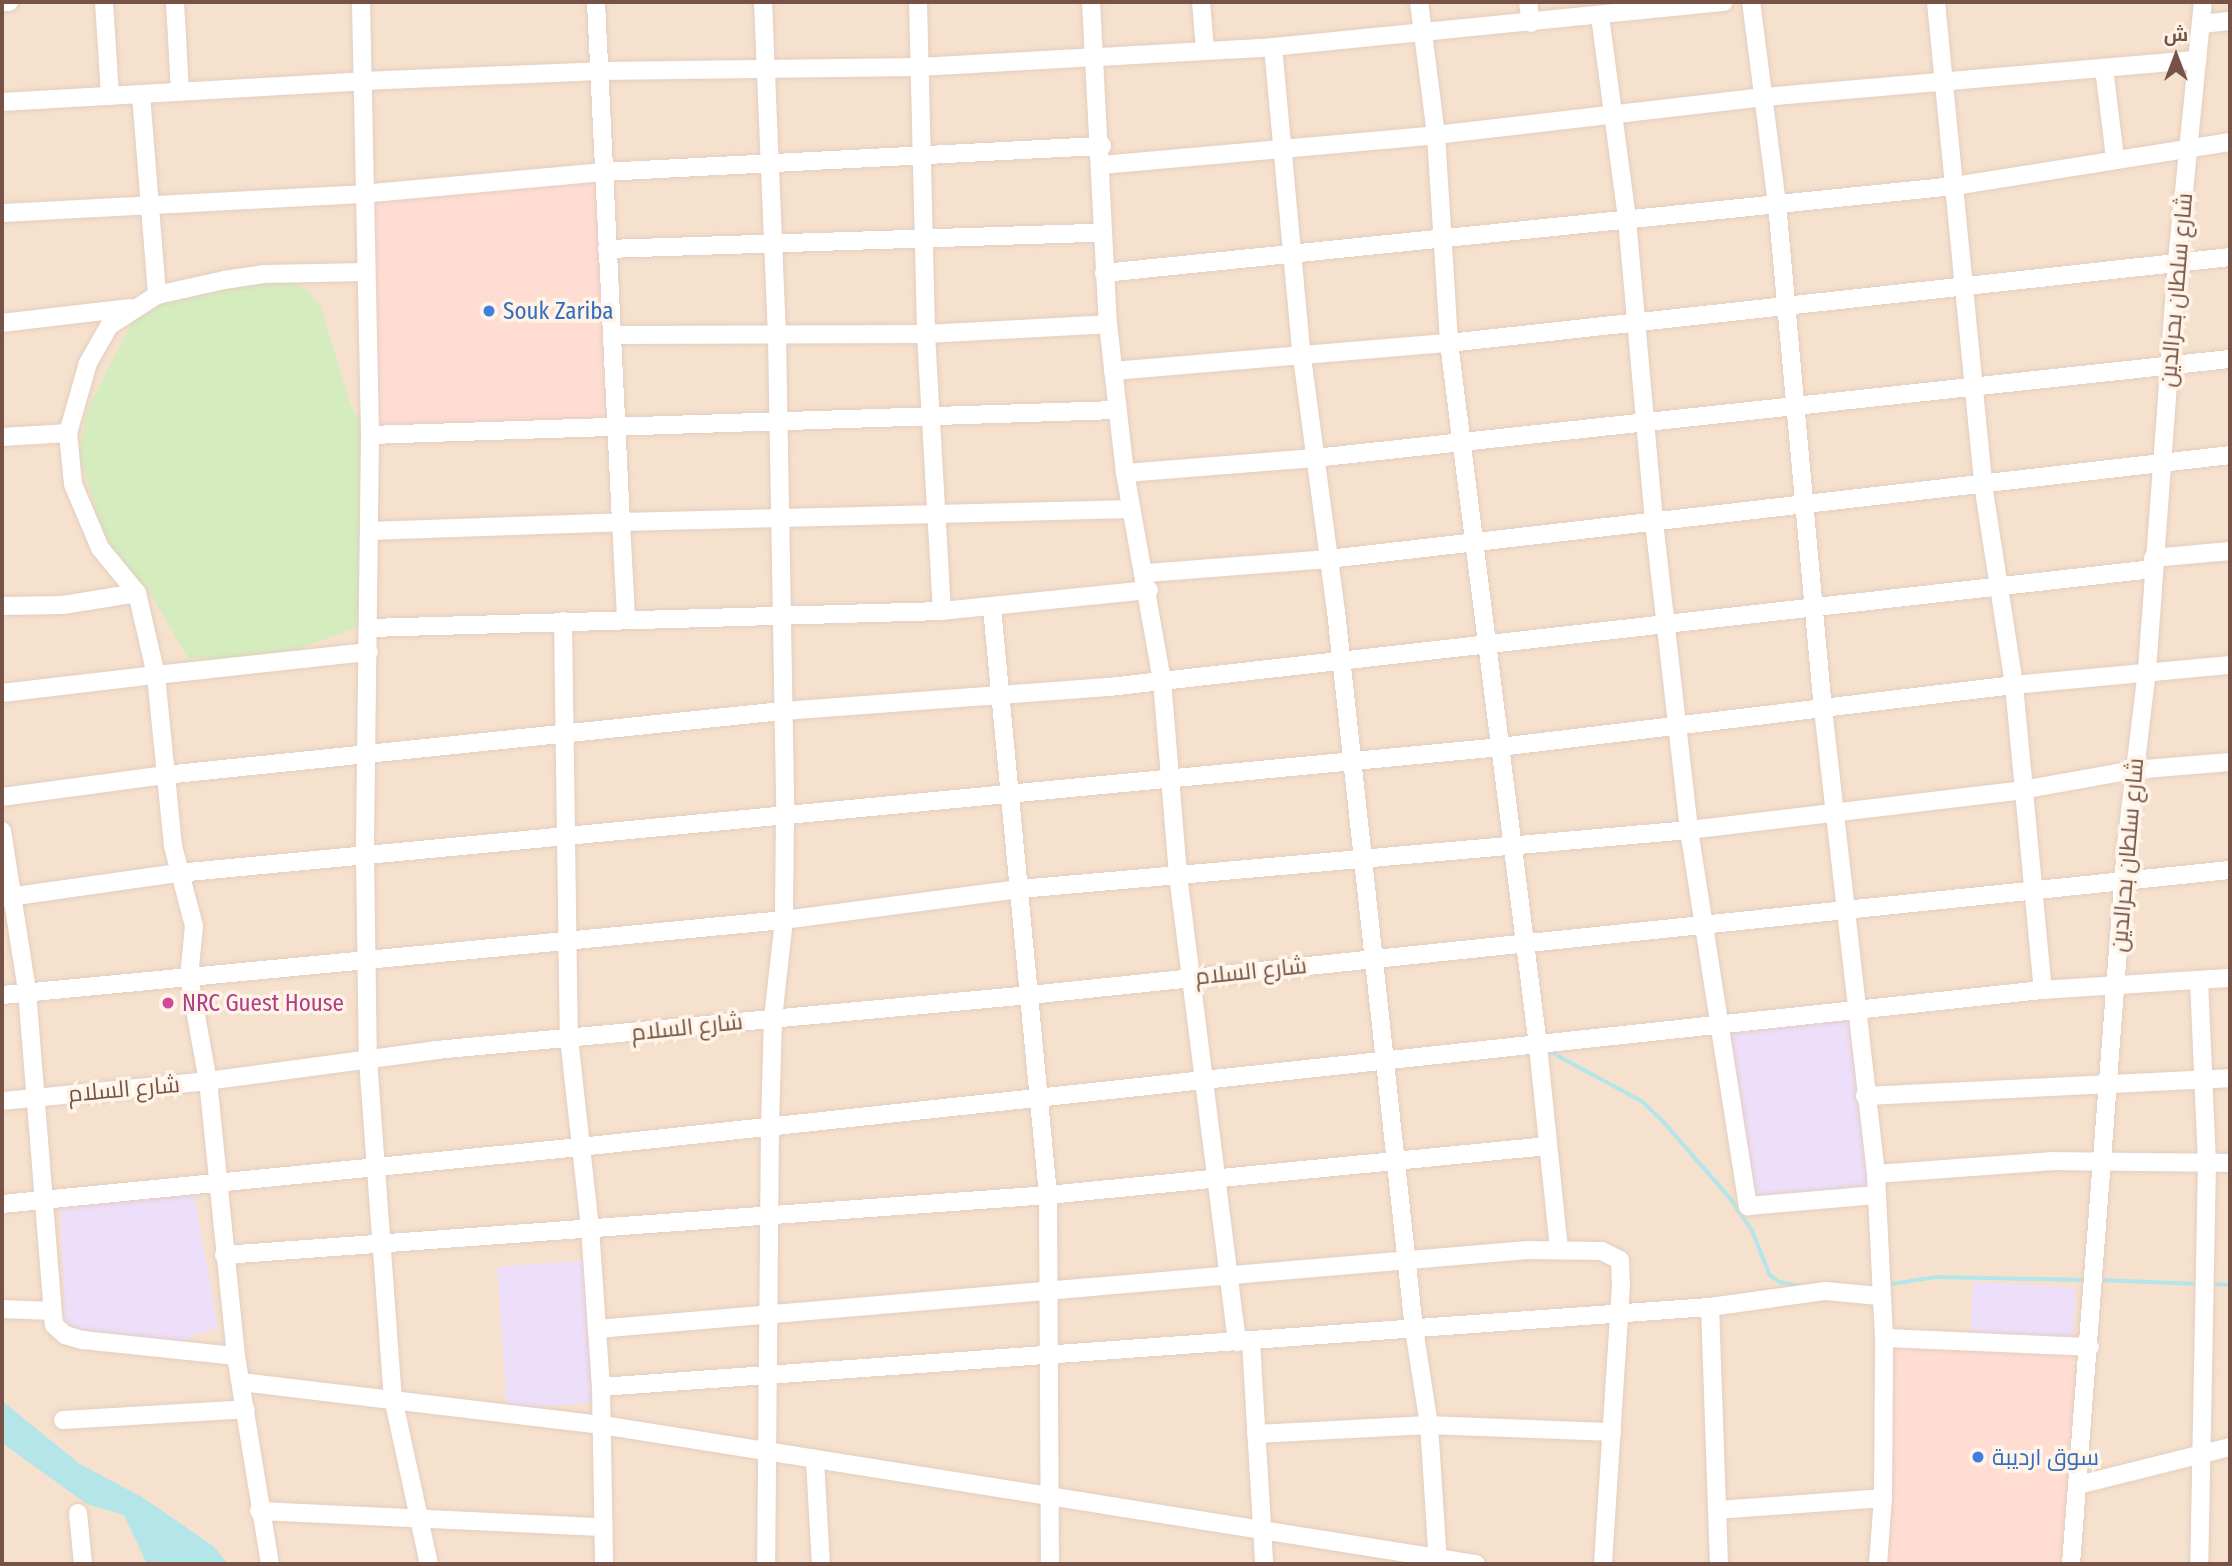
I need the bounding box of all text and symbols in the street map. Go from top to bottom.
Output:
north arrow [2141,21,2211,91]
text: ش [2164,23,2188,46]
street label: شارع سلطان بحرالدين [2154,192,2198,388]
place label: Souk Zariba [503,297,614,325]
marker: Souk Zariba [481,303,497,319]
street label: شارع سلطان بحرالدين [2105,757,2149,953]
street label: شارع السلام [1194,951,1308,991]
place label: NRC Guest House [182,989,344,1017]
marker: NRC Guest House [160,995,176,1011]
street label: شارع السلام [630,1007,744,1047]
street label: شارع السلام [67,1070,181,1108]
place label: سوق ارديبة [1992,1443,2099,1471]
marker: سوق ارديبة [1970,1449,1986,1465]

